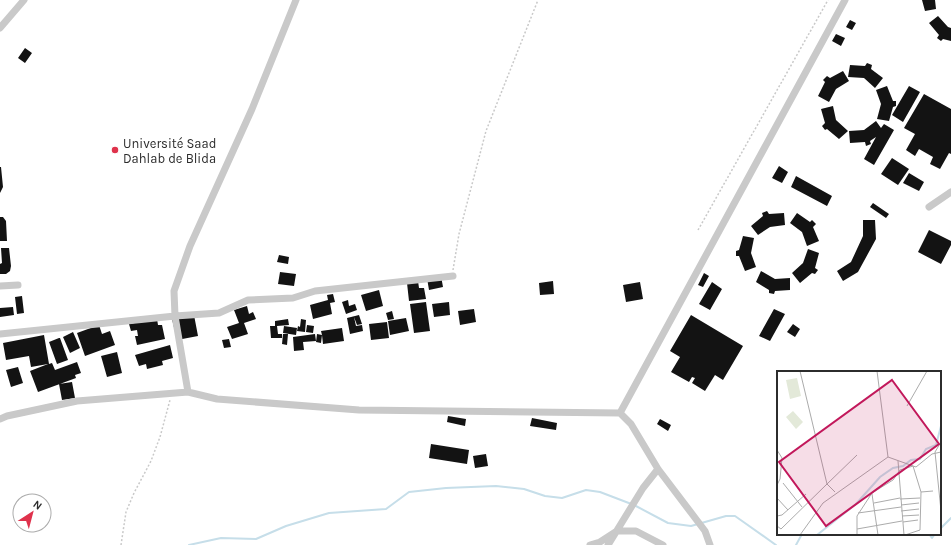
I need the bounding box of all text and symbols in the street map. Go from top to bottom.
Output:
place label: Université Saad Dahlab de Blida [123,136,216,166]
marker: Université Saad Dahlab de Blida [110,145,120,155]
inset map [777,371,941,535]
north arrow [12,493,52,533]
text: N [31,498,45,513]

